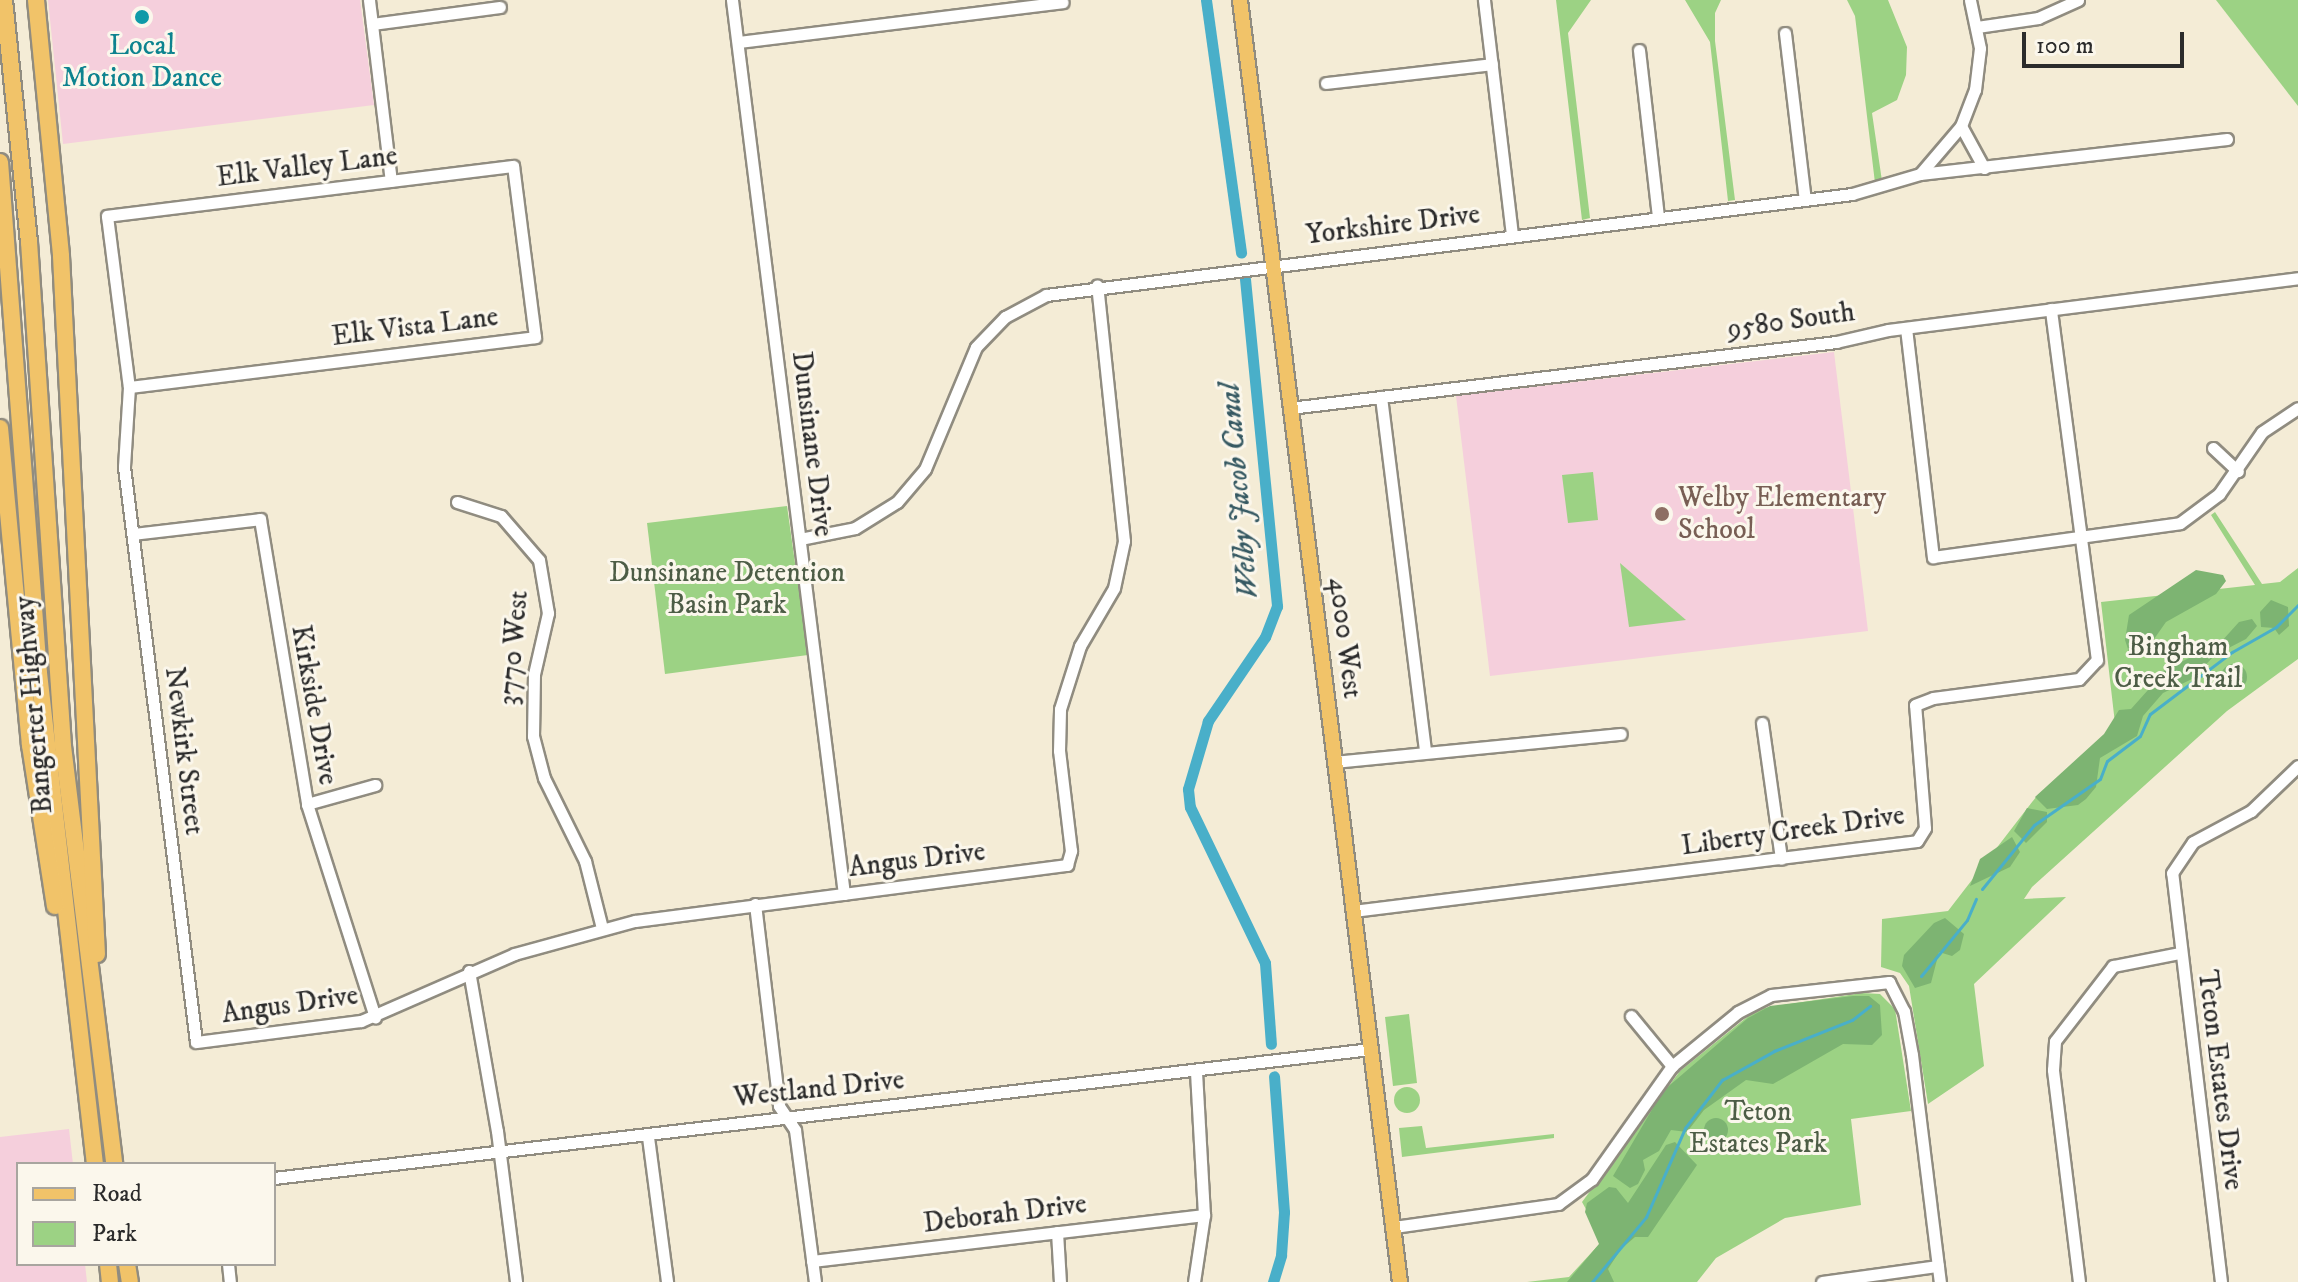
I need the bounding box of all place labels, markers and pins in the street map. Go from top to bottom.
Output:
marker: Local Motion Dance [133,8,151,26]
place label: Local Motion Dance [62,29,222,95]
place label: Welby Elementary School [1678,481,1886,547]
marker: Welby Elementary School [1653,505,1671,523]

